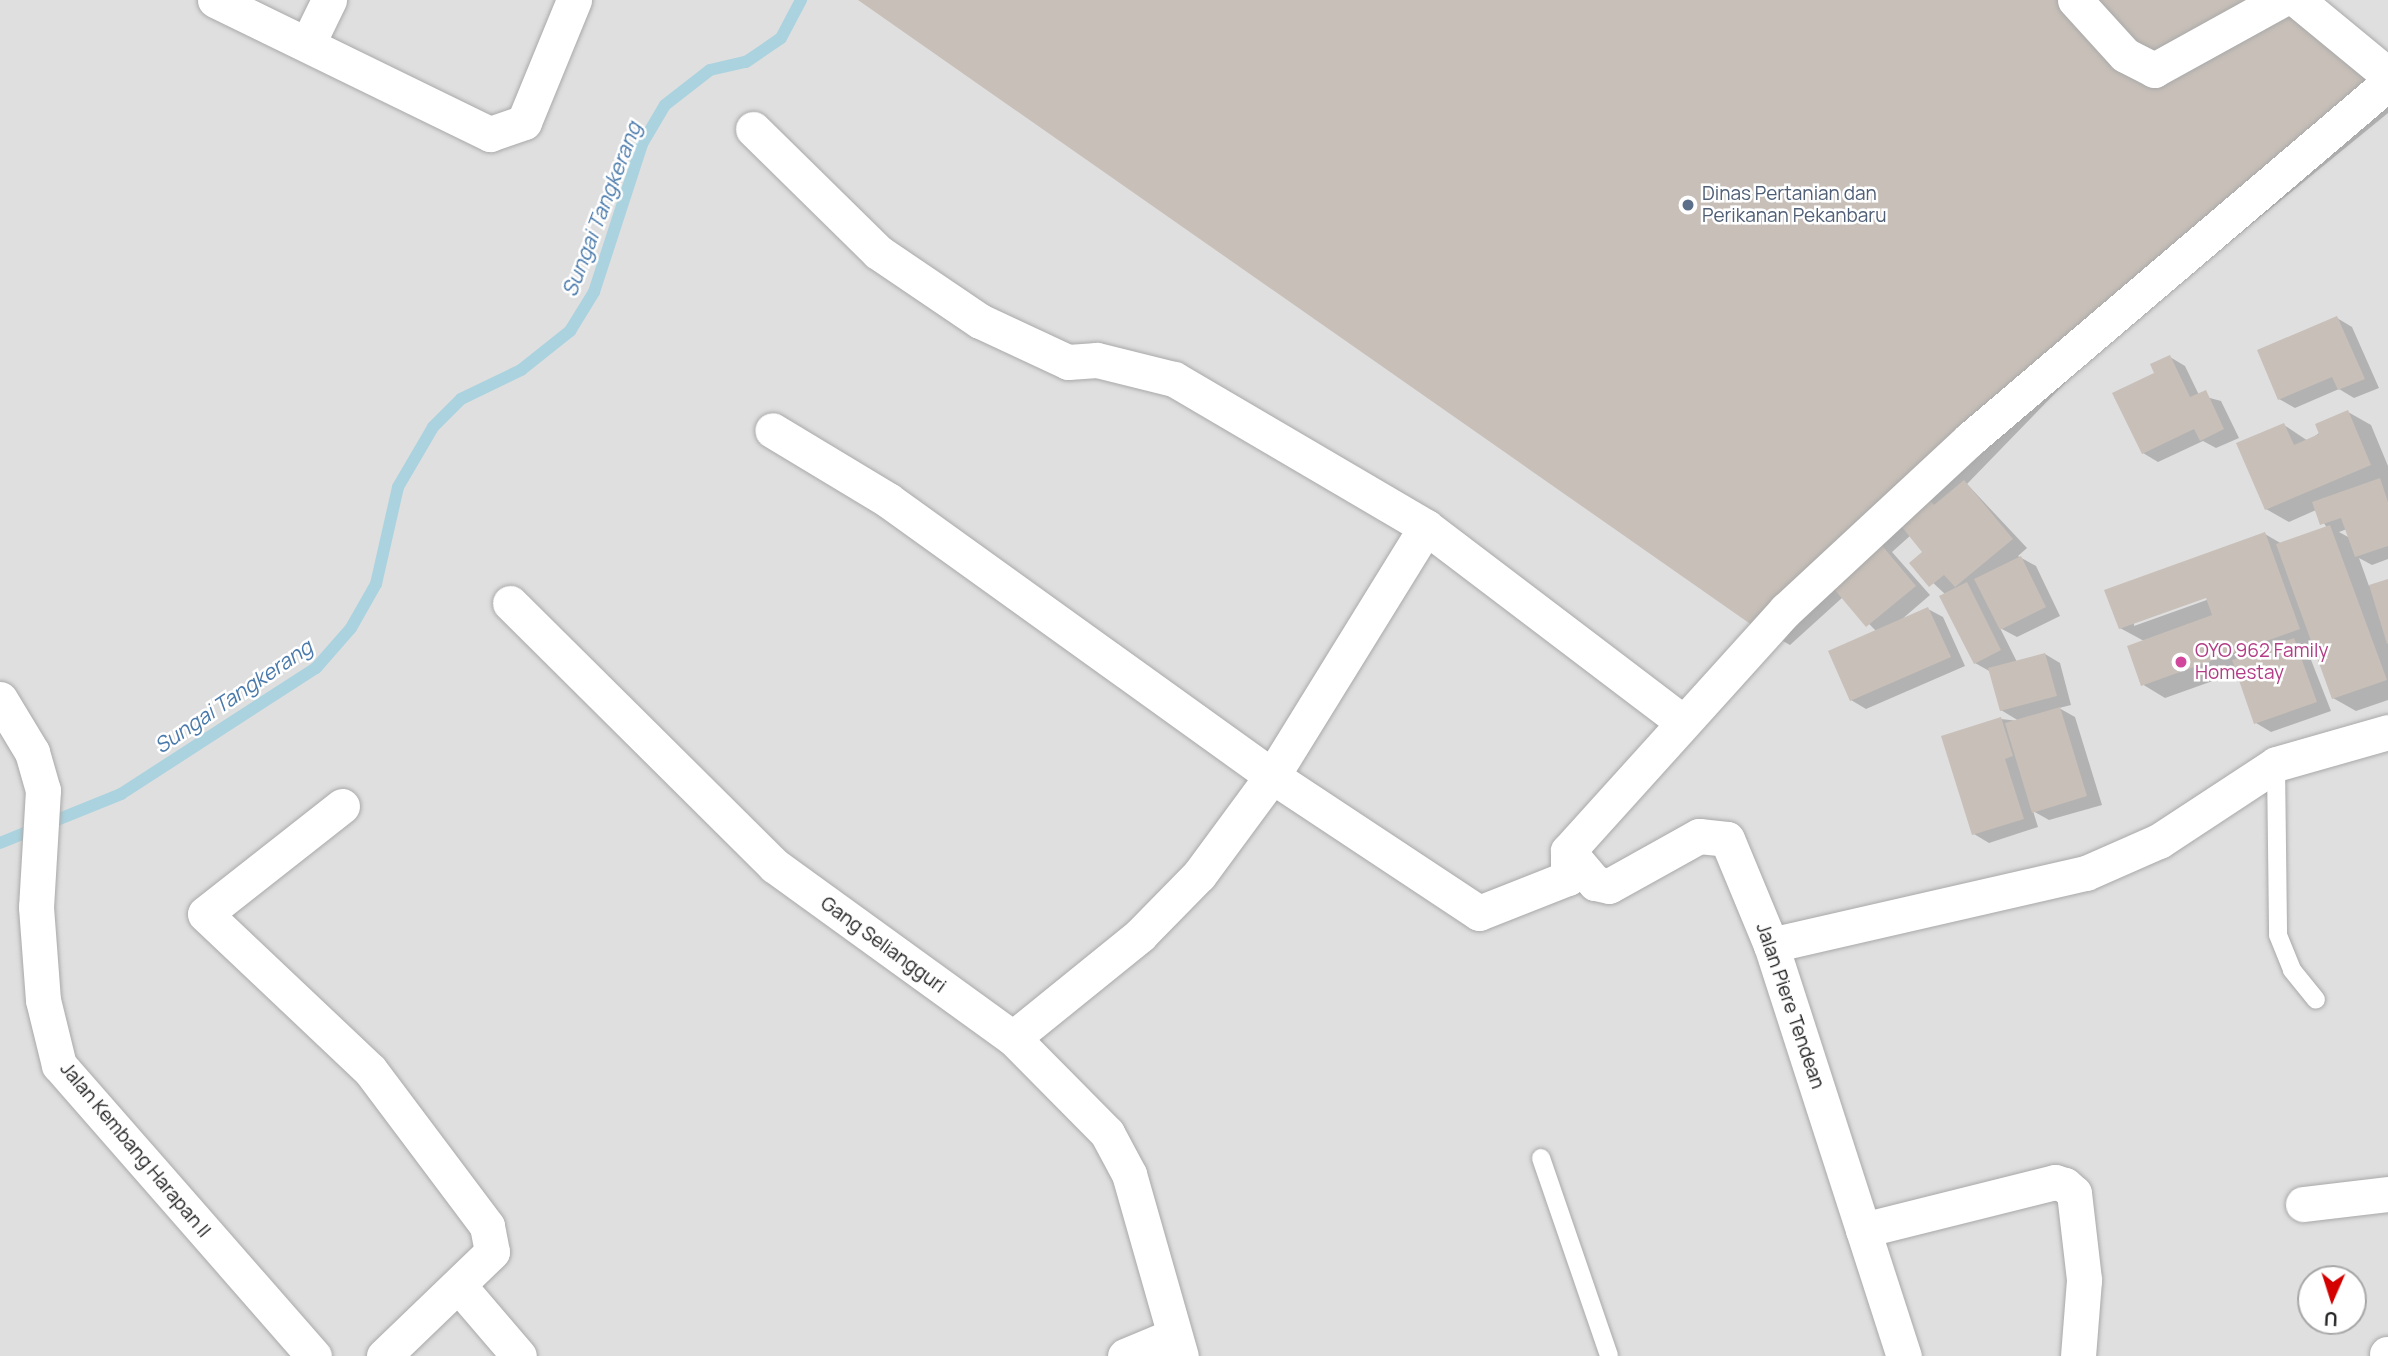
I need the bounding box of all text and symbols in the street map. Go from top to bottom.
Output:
water label: Sungai Tangkerang [556,118,646,300]
place label: Dinas Pertanian dan Perikanan Pekanbaru [1702,183,1886,227]
marker: Dinas Pertanian dan Perikanan Pekanbaru [1680,197,1696,213]
water label: Sungai Tangkerang [149,634,317,758]
place label: OYO 962 Family Homestay [2195,640,2328,684]
marker: OYO 962 Family Homestay [2173,654,2189,670]
street label: Gang Seliangguri [816,892,950,998]
street label: Jalan Piere Tendean [1751,920,1829,1092]
street label: Jalan Kembang Harapan II [55,1058,215,1242]
north arrow [2297,1265,2367,1335]
text: U [2323,1306,2339,1332]

